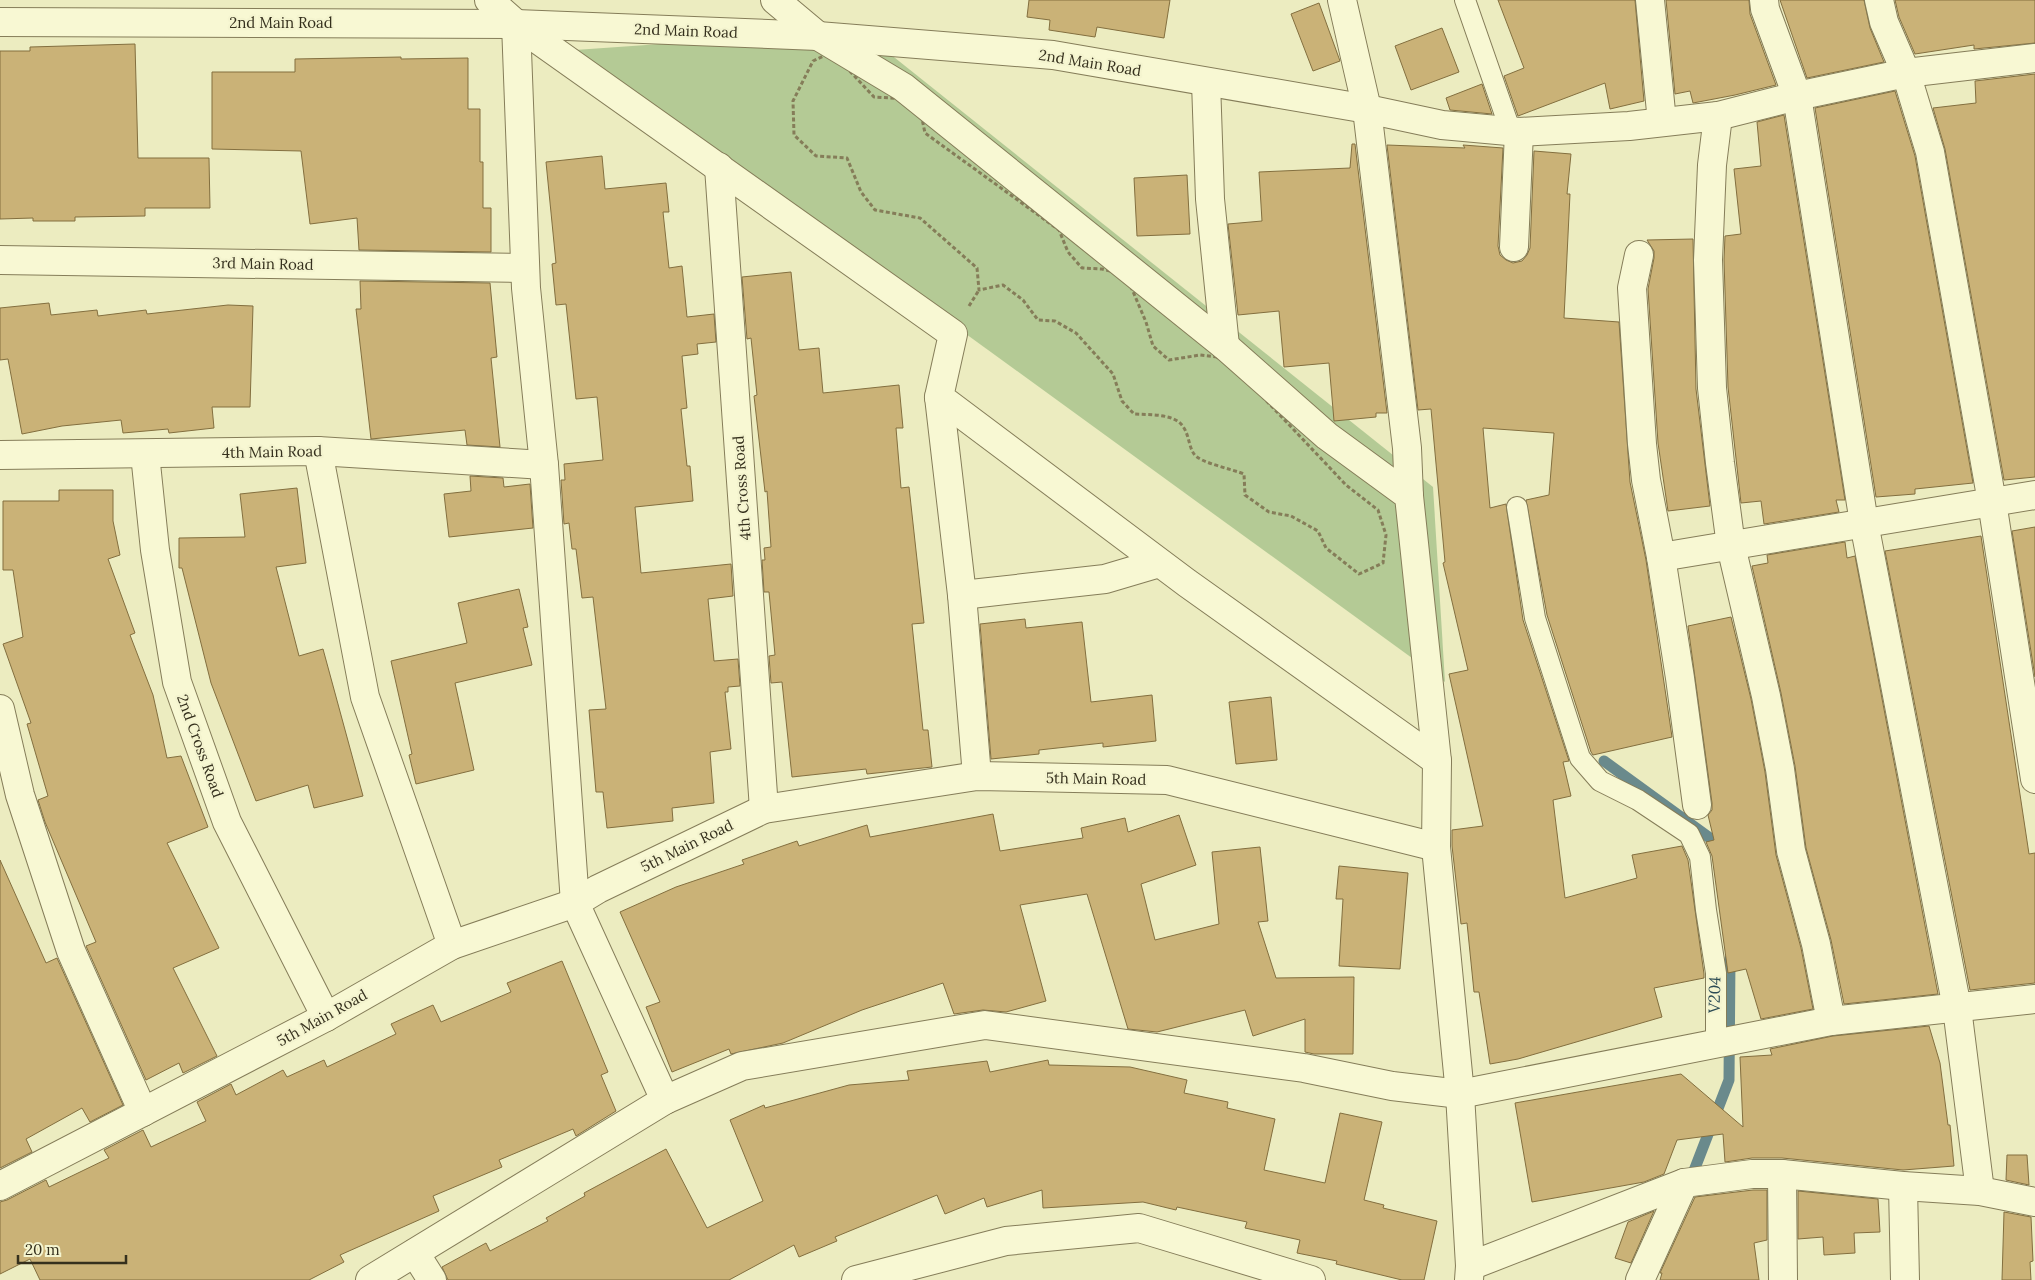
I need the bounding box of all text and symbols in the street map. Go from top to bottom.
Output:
street label: 2nd Main Road [229,13,333,32]
street label: 2nd Main Road [634,19,738,42]
street label: 2nd Main Road [1037,45,1143,80]
street label: 3rd Main Road [212,253,314,274]
street label: 4th Cross Road [728,435,755,541]
street label: 4th Main Road [222,441,322,462]
street label: 2nd Cross Road [173,692,228,800]
street label: 5th Main Road [1046,768,1146,789]
street label: 5th Main Road [637,815,736,876]
water label: V204 [1704,976,1724,1014]
street label: 5th Main Road [273,985,370,1050]
scale bar [18,1232,125,1264]
text: 20 m [25,1240,60,1259]

